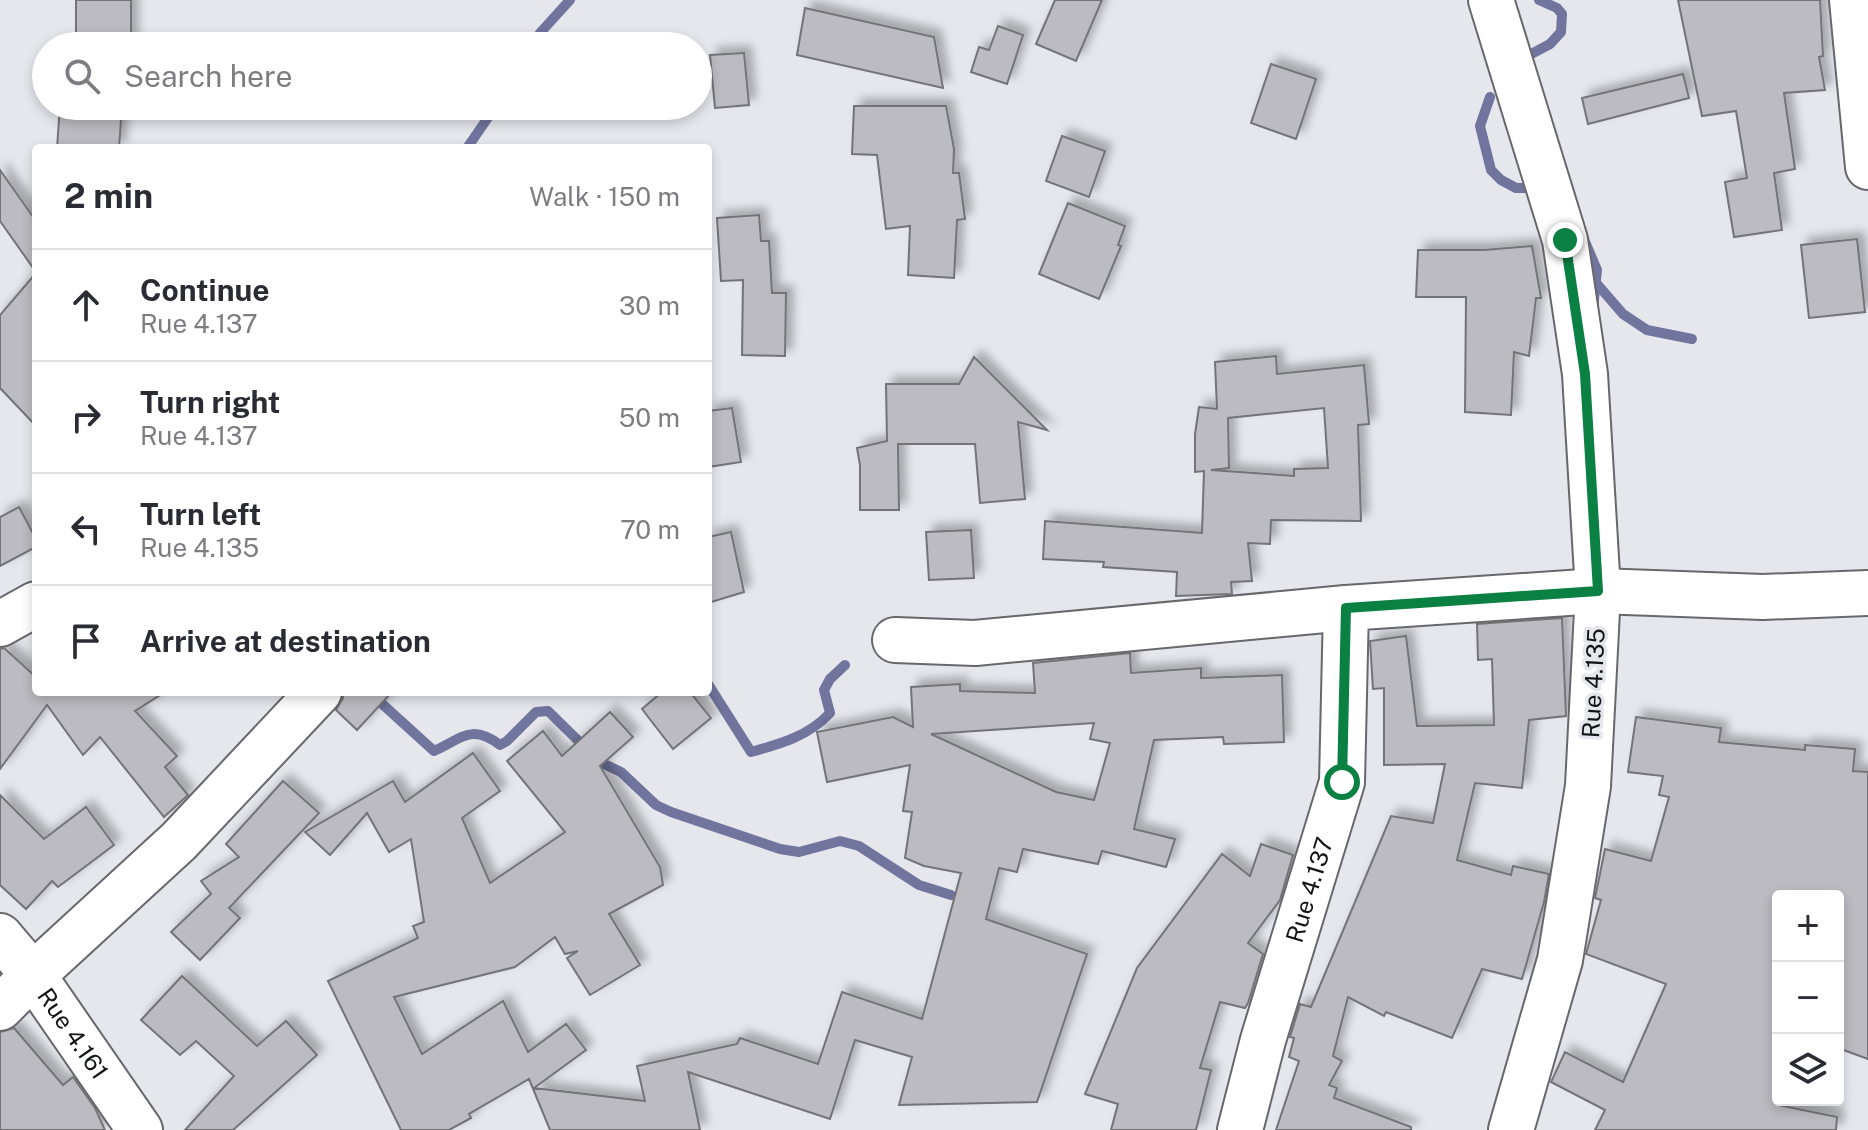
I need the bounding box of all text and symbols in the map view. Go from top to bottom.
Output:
search box [32,32,712,120]
icon: search [60,54,104,98]
text: Search here [124,58,292,94]
text: 2 min [64,176,153,216]
text: Walk · 150 m [529,181,680,212]
route end [1547,222,1583,258]
text: Continue [140,272,270,308]
icon: ahead [64,283,108,327]
text: 30 m [619,290,680,321]
text: Rue 4.137 [140,308,258,339]
text: Turn right [140,384,280,420]
icon: right [64,395,108,439]
text: 50 m [619,402,680,433]
text: Rue 4.137 [140,420,258,451]
text: Turn left [140,496,261,532]
icon: left [64,507,108,551]
text: 70 m [620,514,680,545]
text: Rue 4.135 [140,532,259,563]
icon: arrive [64,619,108,663]
text: Arrive at destination [140,623,431,659]
street label: Rue 4.135 [1576,627,1610,739]
route start [1324,764,1360,800]
street label: Rue 4.137 [1280,834,1338,946]
map controls [1772,890,1844,1106]
button: + [1772,890,1844,962]
button: − [1772,962,1844,1034]
street label: Rue 4.161 [32,982,114,1084]
button: layers [1772,1034,1844,1106]

